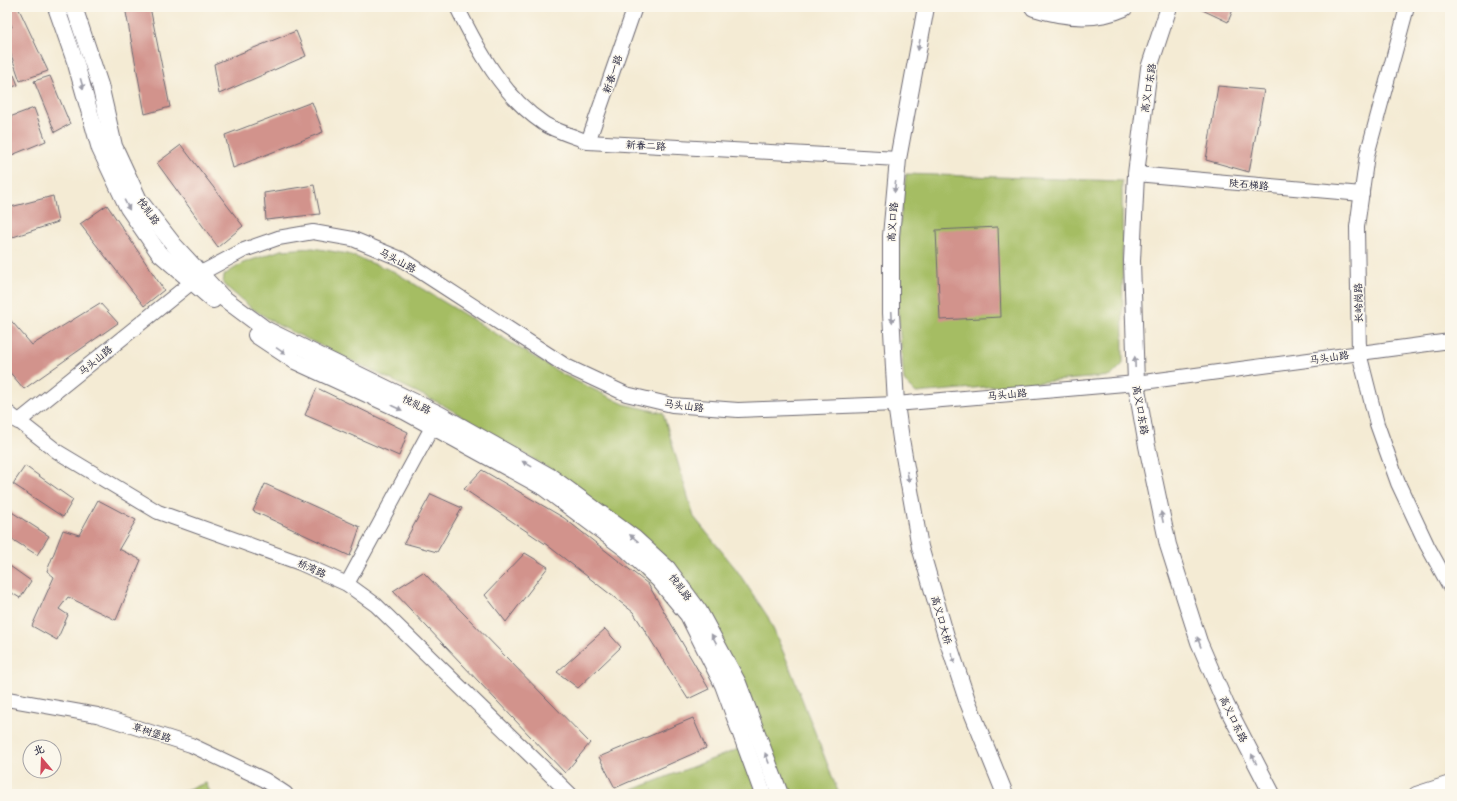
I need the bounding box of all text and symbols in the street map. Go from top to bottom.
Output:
one-way arrow [916,39,922,51]
street label: 新春一路 [598,52,625,95]
street label: 高义口东路 [1136,62,1159,114]
one-way arrow [79,78,85,90]
street label: 新春二路 [626,136,666,153]
street label: 陡石梯路 [1228,174,1270,193]
one-way arrow [892,181,899,193]
street label: 悦礼路 [135,194,164,227]
one-way arrow [124,199,130,211]
street label: 高义口路 [883,201,900,242]
street label: 马头山路 [377,244,419,276]
street label: 长岭岗路 [1350,283,1365,323]
one-way arrow [888,311,895,323]
street label: 马头山路 [74,341,115,378]
street label: 马头山路 [1308,346,1350,367]
one-way arrow [276,347,286,355]
one-way arrow [1132,356,1139,368]
street label: 马头山路 [986,384,1028,403]
street label: 高义口东路 [1130,384,1153,436]
street label: 悦礼路 [400,390,434,417]
street label: 马头山路 [663,395,705,414]
one-way arrow [392,405,403,411]
one-way arrow [522,460,533,467]
one-way arrow [905,471,911,484]
one-way arrow [1159,511,1165,523]
one-way arrow [628,534,639,542]
street label: 桥湾路 [295,555,329,580]
street label: 悦礼路 [666,570,696,603]
street label: 高义口大桥 [928,594,957,646]
one-way arrow [711,633,717,645]
one-way arrow [1196,635,1202,647]
one-way arrow [950,652,956,664]
street label: 高义口东路 [1217,693,1252,745]
street label: 草树堡路 [131,718,173,745]
north arrow [22,739,62,779]
text: 北 [31,739,47,759]
one-way arrow [763,751,769,763]
one-way arrow [1251,754,1257,765]

